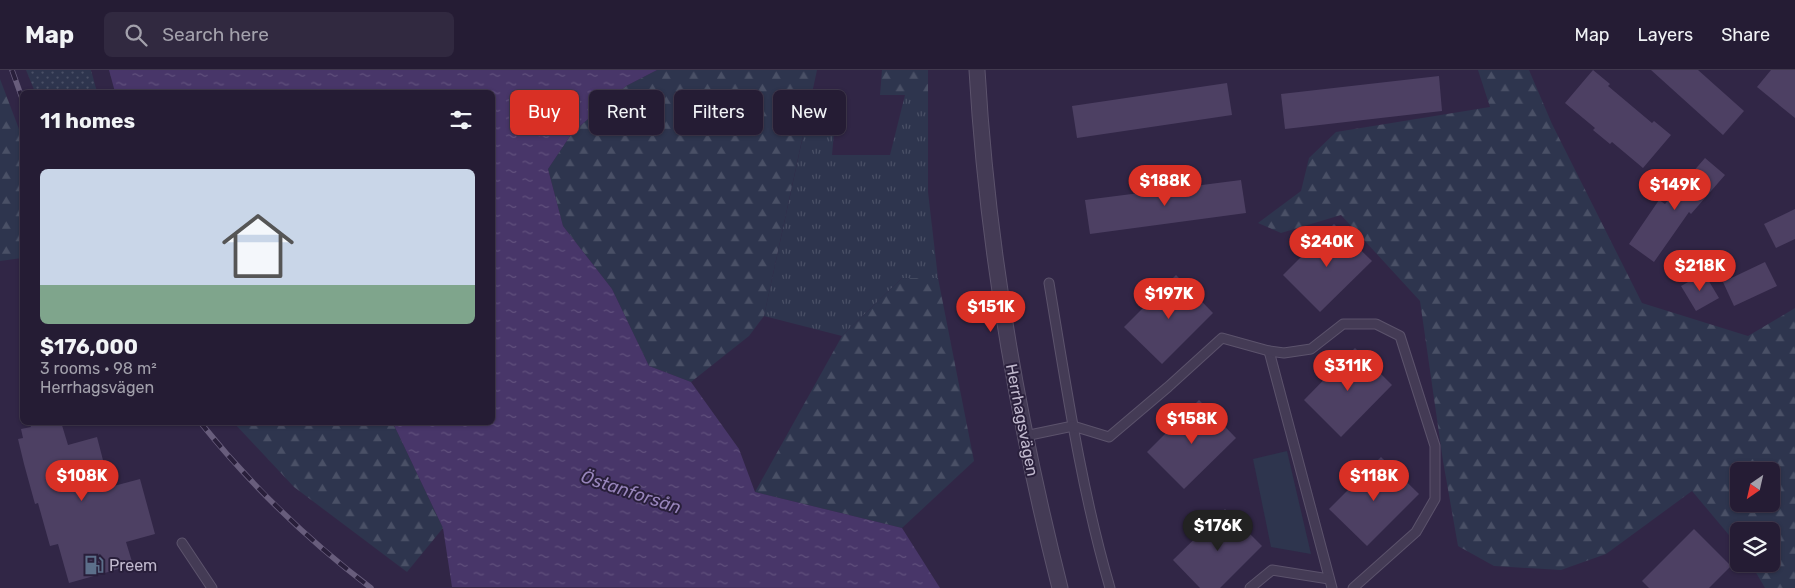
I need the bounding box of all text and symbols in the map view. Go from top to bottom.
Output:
search box [104,12,454,57]
text: Map [25,21,74,49]
icon: search [122,21,150,49]
text: Search here [162,23,269,46]
text: Map [1575,24,1610,46]
text: Layers [1638,24,1693,46]
text: Share [1721,24,1770,46]
chip: Buy [510,90,579,135]
chip: Rent [589,90,664,135]
chip: Filters [674,90,763,135]
chip: New [773,90,846,135]
icon: filters [447,106,475,134]
text: 11 homes [40,108,135,133]
pin: $188K [1130,164,1200,207]
pin: $149K [1640,168,1710,211]
text: $188K [1140,171,1190,190]
text: $149K [1650,175,1700,194]
icon: home [213,201,303,291]
pin: $240K [1292,226,1362,268]
text: $240K [1300,232,1354,251]
pin: $218K [1665,250,1735,292]
text: $218K [1675,256,1725,275]
pin: $197K [1134,278,1204,320]
text: $197K [1145,284,1193,303]
pin: $151K [956,290,1026,333]
text: $151K [967,297,1015,316]
text: $176,000 [40,334,138,359]
pin: $311K [1313,350,1383,392]
text: $311K [1324,356,1372,375]
text: 3 rooms · 98 m² [40,359,157,378]
street label: Herrhagsvägen [1002,362,1042,478]
text: Herrhagsvägen [40,378,154,397]
pin: $158K [1157,402,1227,445]
text: $158K [1167,409,1217,428]
pin: $108K [47,460,117,502]
pin: $118K [1339,460,1409,502]
north arrow [1730,462,1780,512]
map controls [1730,462,1780,572]
water label: Östanforsån [578,465,684,519]
text: $108K [57,466,107,485]
text: $118K [1350,466,1398,485]
pin: $176K [1183,510,1253,552]
text: $176K [1194,516,1242,535]
button: layers [1730,522,1780,572]
fuel station icon: Preem [83,554,105,576]
place label: Preem [109,556,157,575]

